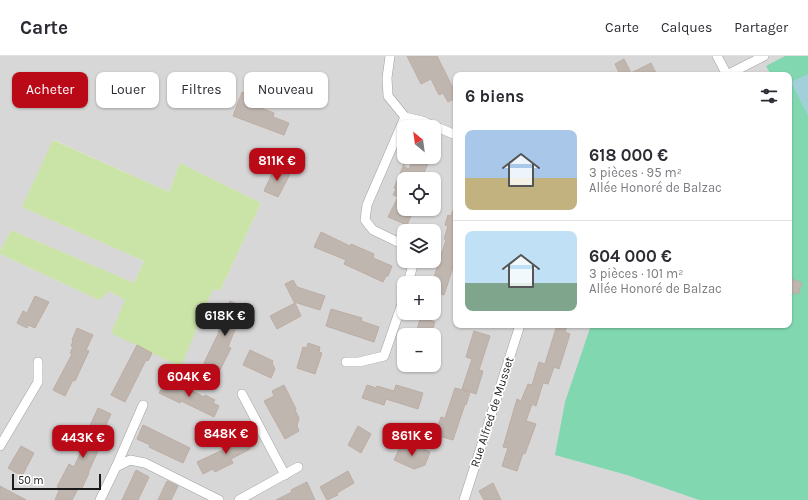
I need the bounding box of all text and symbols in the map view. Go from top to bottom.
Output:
text: Carte [20,17,68,39]
text: Carte [605,19,639,36]
text: Calques [661,19,712,36]
text: Partager [734,19,788,36]
chip: Acheter [12,72,88,108]
chip: Louer [96,72,159,108]
chip: Filtres [167,72,236,108]
chip: Nouveau [244,72,328,108]
icon: filters [758,85,780,107]
text: 6 biens [465,86,524,106]
north arrow [397,120,441,164]
map controls [397,120,441,372]
text: 618 000 € [589,145,668,165]
icon: home [497,146,545,194]
pin: 811K € [244,148,310,182]
text: 811K € [258,153,296,168]
text: 3 pièces · 95 m² [589,165,682,180]
button: locate [397,172,441,216]
text: Allée Honoré de Balzac [589,180,722,195]
button: layers [397,224,441,268]
text: 604 000 € [589,246,672,266]
icon: home [497,247,545,295]
text: 3 pièces · 101 m² [589,266,683,281]
button: + [397,276,441,320]
text: Allée Honoré de Balzac [589,281,722,296]
pin: 618K € [192,303,258,337]
text: 618K € [205,308,245,323]
button: − [397,328,441,372]
street label: Rue Alfred de Musset [468,355,517,469]
pin: 604K € [156,364,222,398]
text: 604K € [167,369,211,384]
pin: 848K € [193,421,259,455]
pin: 861K € [379,423,445,457]
pin: 443K € [50,425,116,459]
text: 848K € [204,426,248,441]
text: 861K € [392,428,432,443]
text: 443K € [61,430,105,445]
scale bar [12,472,101,491]
text: 50 m [18,474,44,487]

